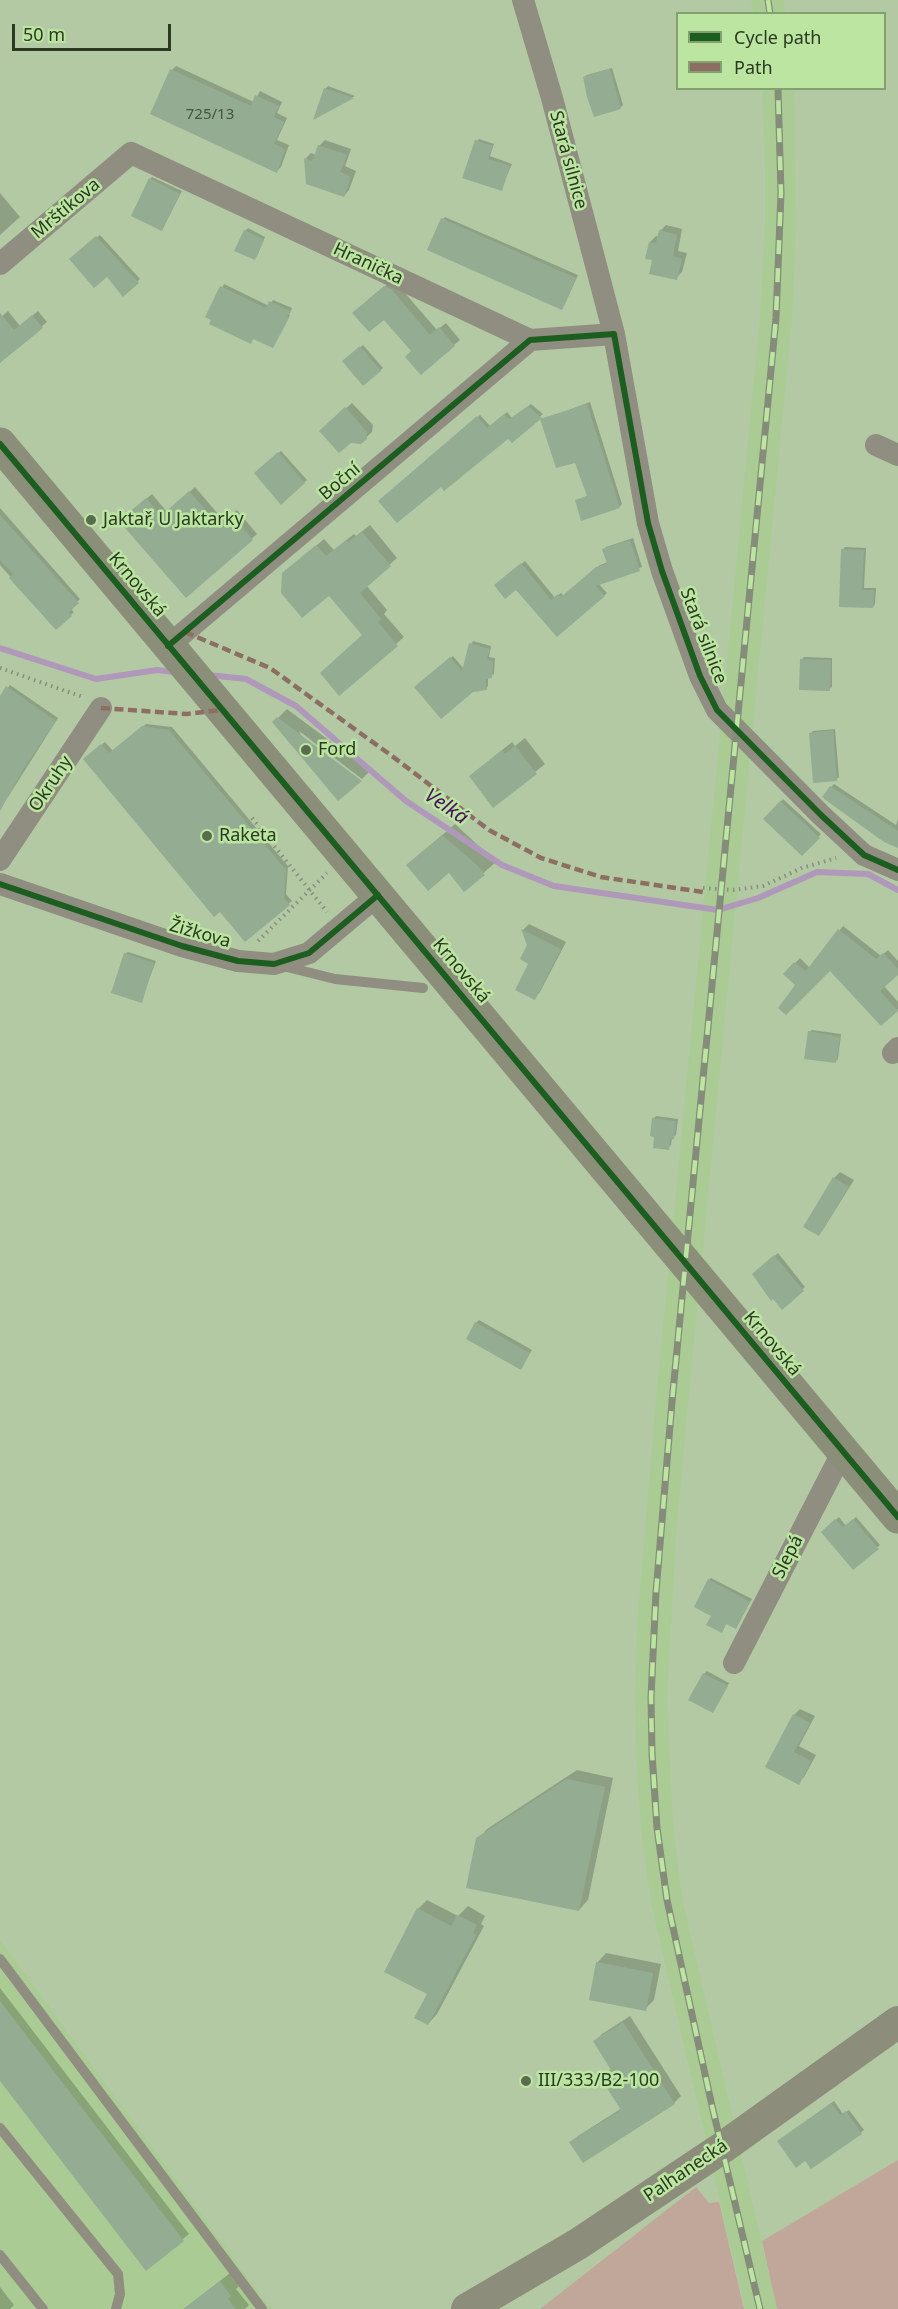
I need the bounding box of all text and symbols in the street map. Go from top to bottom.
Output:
scale bar [15,12,174,50]
legend [676,12,886,90]
text: 50 m [23,22,65,46]
text: Cycle path [734,25,821,49]
text: Path [734,55,773,79]
house number: 725/13 [186,106,234,124]
street label: Stará silnice [545,109,591,211]
street label: Mrštíkova [27,174,105,244]
street label: Hranička [330,238,406,290]
street label: Boční [315,459,365,505]
place label: Jaktař, U Jaktarky [103,509,244,531]
marker: Jaktař, U Jaktarky [84,513,98,527]
street label: Krnovská [104,548,170,622]
street label: Stará silnice [675,585,731,687]
place label: Ford [318,739,356,761]
marker: Ford [299,743,313,757]
street label: Okruhy [25,752,77,816]
water label: Velká [420,784,472,830]
place label: Raketa [219,825,277,847]
marker: Raketa [200,829,214,843]
street label: Žižkova [167,915,233,953]
street label: Krnovská [428,934,494,1008]
street label: Krnovská [739,1307,805,1381]
street label: Slepá [768,1532,808,1582]
place label: III/333/B2-100 [538,2070,659,2092]
marker: III/333/B2-100 [519,2074,533,2088]
street label: Palhanecká [640,2135,732,2207]

